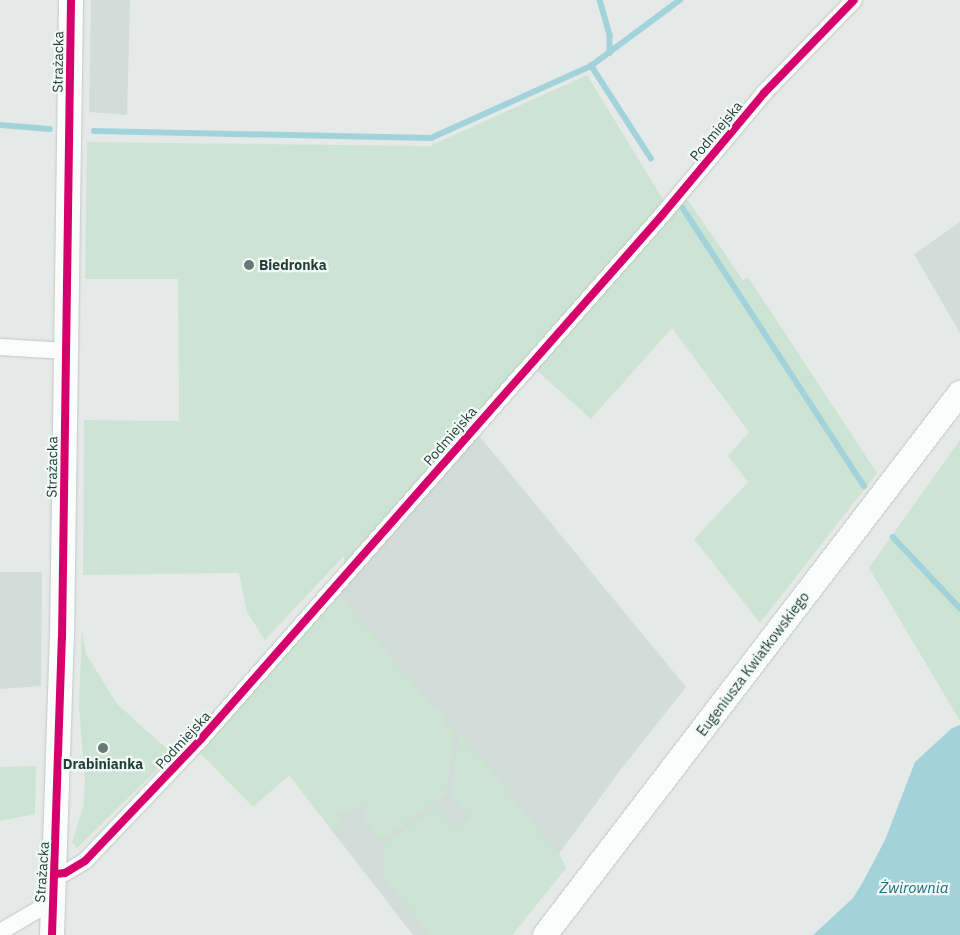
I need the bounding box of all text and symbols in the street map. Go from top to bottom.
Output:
street label: Strażacka [49,31,67,93]
street label: Podmiejska [686,98,746,164]
place label: Biedronka [259,257,327,273]
marker: Biedronka [243,259,255,271]
street label: Podmiejska [420,403,480,469]
street label: Strażacka [43,436,61,498]
street label: Eugeniusza Kwiatkowskiego [693,589,813,739]
street label: Podmiejska [152,708,214,772]
marker: Drabinianka [97,742,109,754]
place label: Drabinianka [63,756,143,772]
street label: Strażacka [31,841,53,903]
water label: Żwirownia [879,879,949,897]

